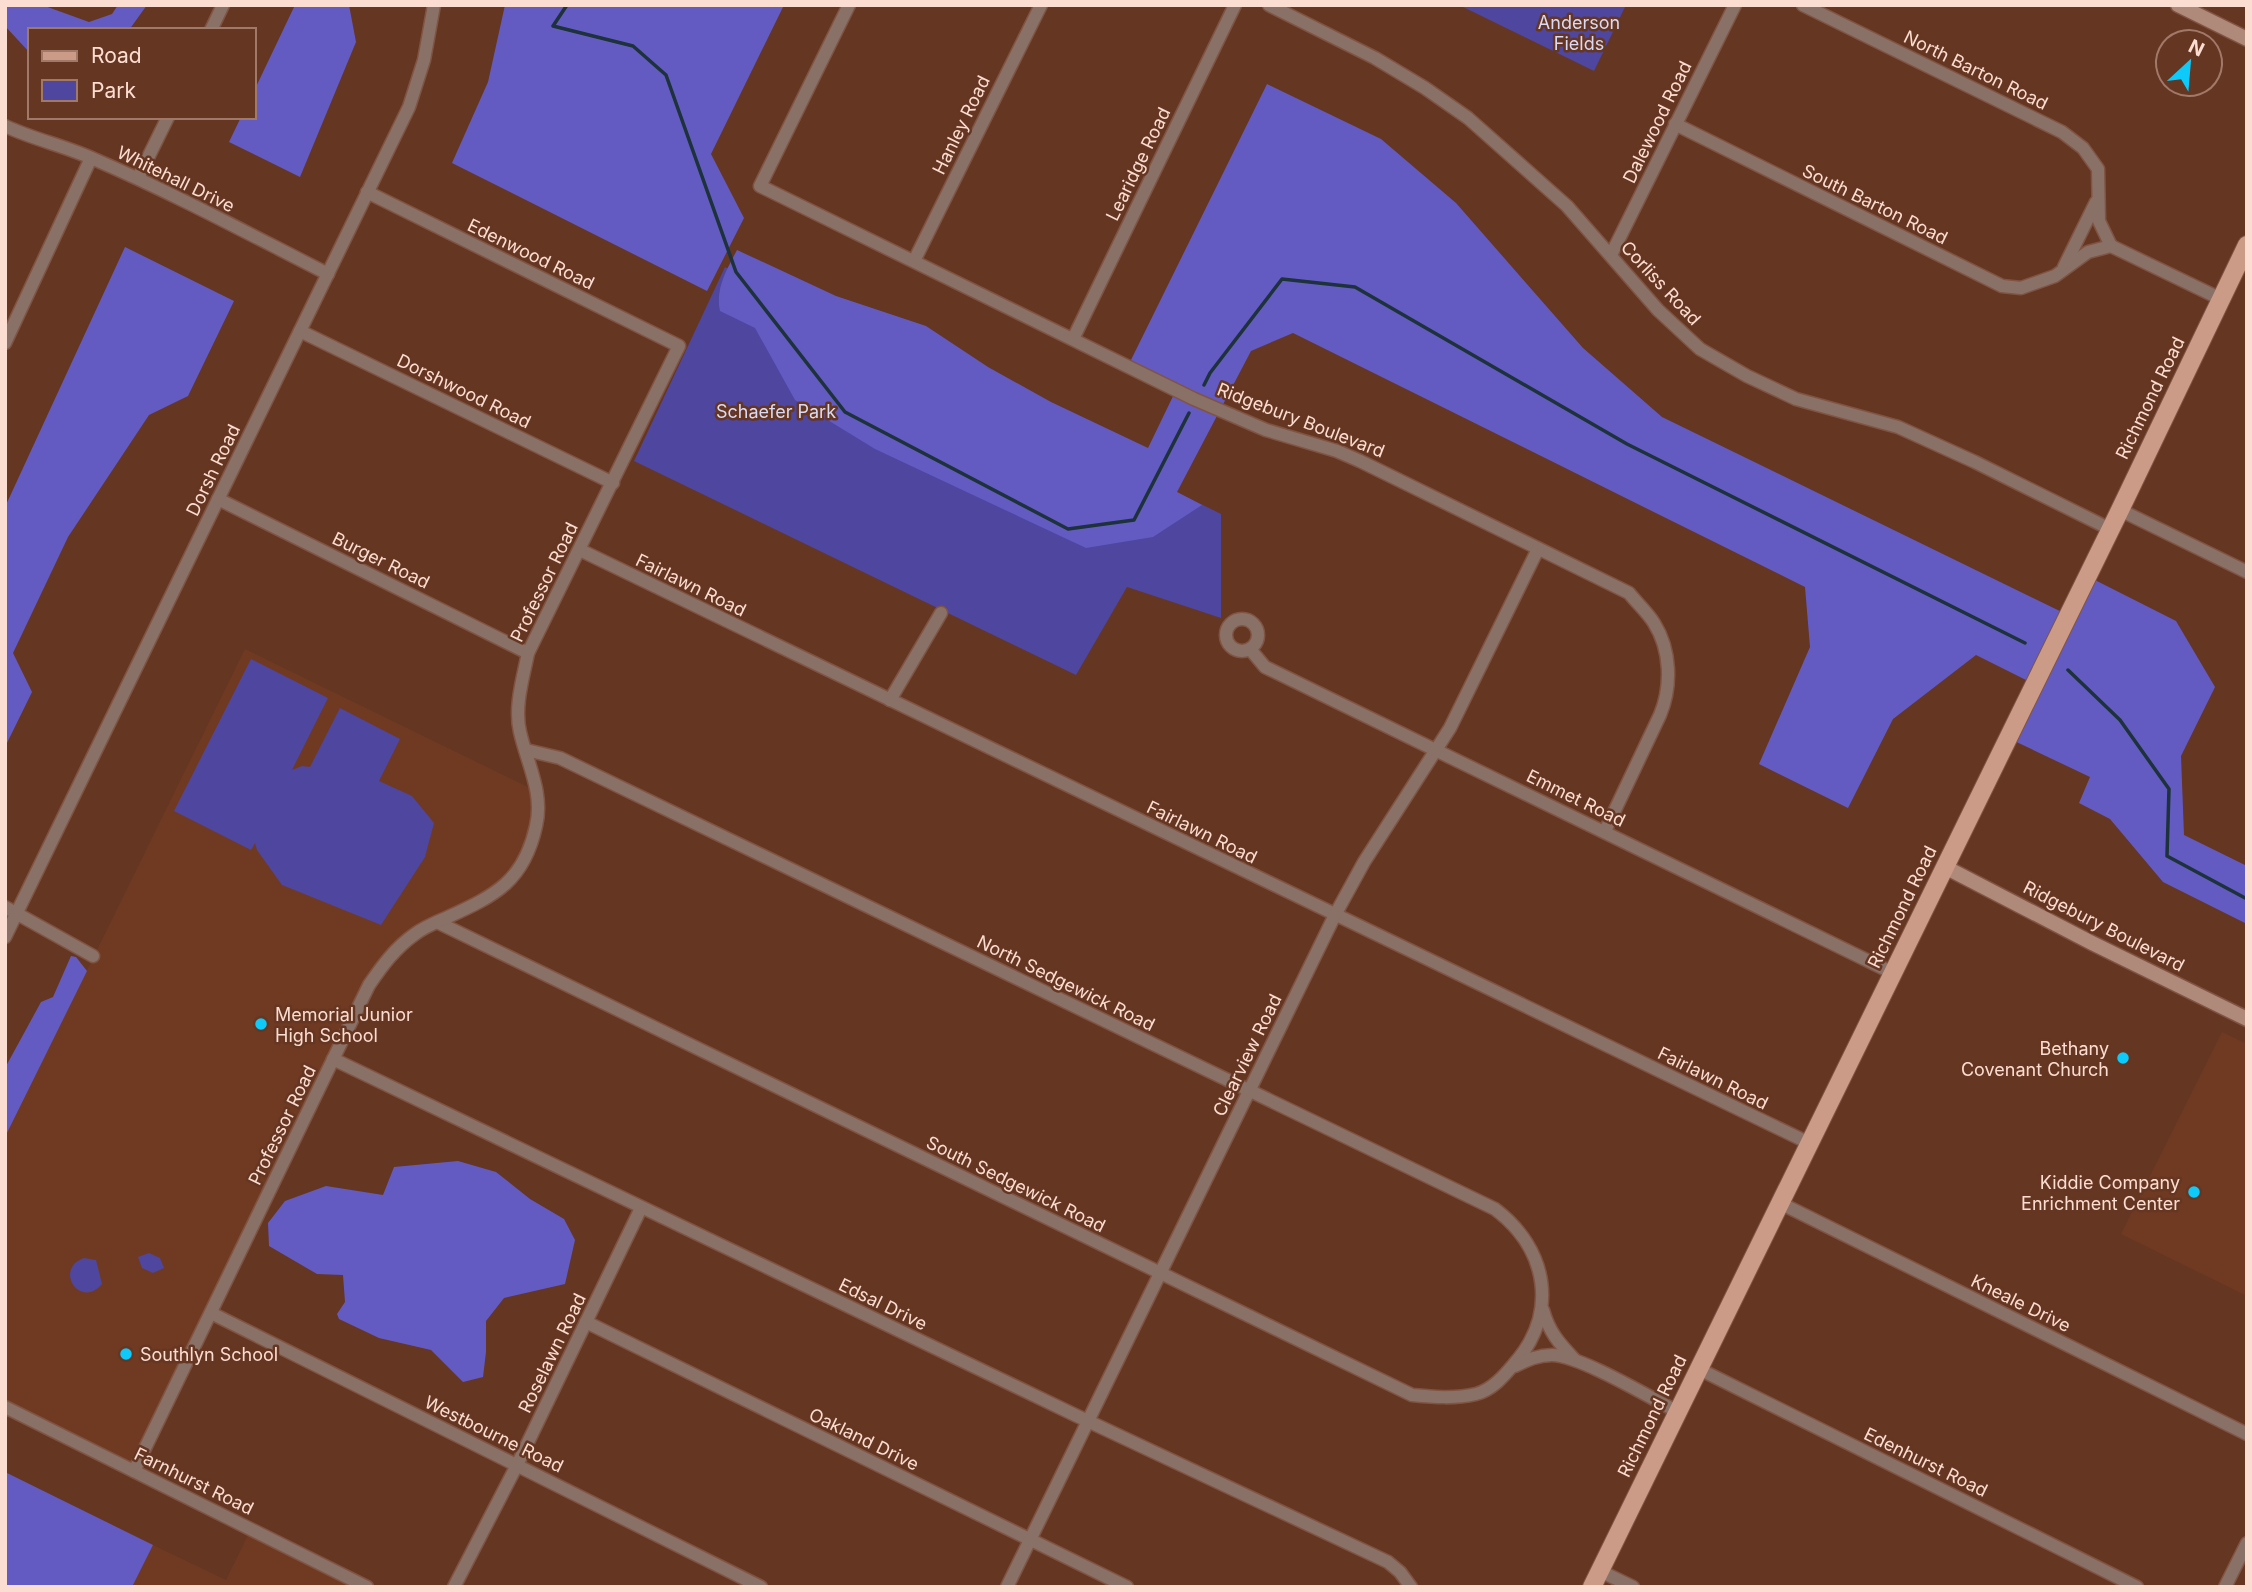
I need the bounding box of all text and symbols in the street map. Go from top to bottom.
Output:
park label: Anderson Fields [1538,12,1620,54]
street label: North Barton Road [1901,26,2051,114]
legend [28,28,256,119]
north arrow [2154,28,2224,98]
text: N [2185,35,2208,62]
text: Road [91,43,142,68]
street label: Dalewood Road [1618,58,1696,186]
street label: Hanley Road [928,72,994,178]
text: Park [91,78,136,103]
street label: Learidge Road [1102,104,1174,224]
street label: Whitehall Drive [114,141,238,217]
street label: South Barton Road [1799,160,1951,248]
street label: Edenwood Road [464,214,598,294]
street label: Corliss Road [1617,237,1705,329]
street label: Richmond Road [2111,333,2189,463]
street label: Dorshwood Road [394,350,534,432]
street label: Ridgebury Boulevard [1214,378,1388,462]
park label: Schaefer Park [716,401,836,422]
street label: Dorsh Road [182,421,244,519]
street label: Professor Road [506,519,582,645]
street label: Burger Road [329,527,433,593]
street label: Fairlawn Road [632,549,750,621]
street label: Emmet Road [1523,765,1629,831]
street label: Fairlawn Road [1143,796,1261,868]
street label: Richmond Road [1863,842,1941,972]
street label: Ridgebury Boulevard [2020,876,2188,976]
street label: North Sedgewick Road [974,931,1158,1035]
street label: Clearview Road [1208,991,1286,1119]
place label: Memorial Junior High School [275,1004,413,1046]
marker: Memorial Junior High School [253,1016,269,1032]
place label: Bethany Covenant Church [1961,1038,2109,1080]
street label: Fairlawn Road [1654,1042,1772,1114]
marker: Bethany Covenant Church [2115,1050,2131,1066]
street label: Professor Road [244,1062,320,1188]
street label: South Sedgewick Road [923,1131,1109,1237]
place label: Kiddie Company Enrichment Center [2021,1172,2180,1214]
marker: Kiddie Company Enrichment Center [2186,1184,2202,1200]
street label: Kneale Drive [1968,1270,2074,1336]
street label: Edsal Drive [835,1274,931,1334]
street label: Roselawn Road [514,1290,590,1416]
place label: Southlyn School [140,1344,278,1365]
marker: Southlyn School [118,1346,134,1362]
street label: Richmond Road [1613,1351,1691,1481]
street label: Westbourne Road [421,1391,567,1477]
street label: Oakland Drive [806,1403,922,1475]
street label: Edenhurst Road [1861,1423,1991,1501]
street label: Farnhurst Road [131,1443,257,1519]

